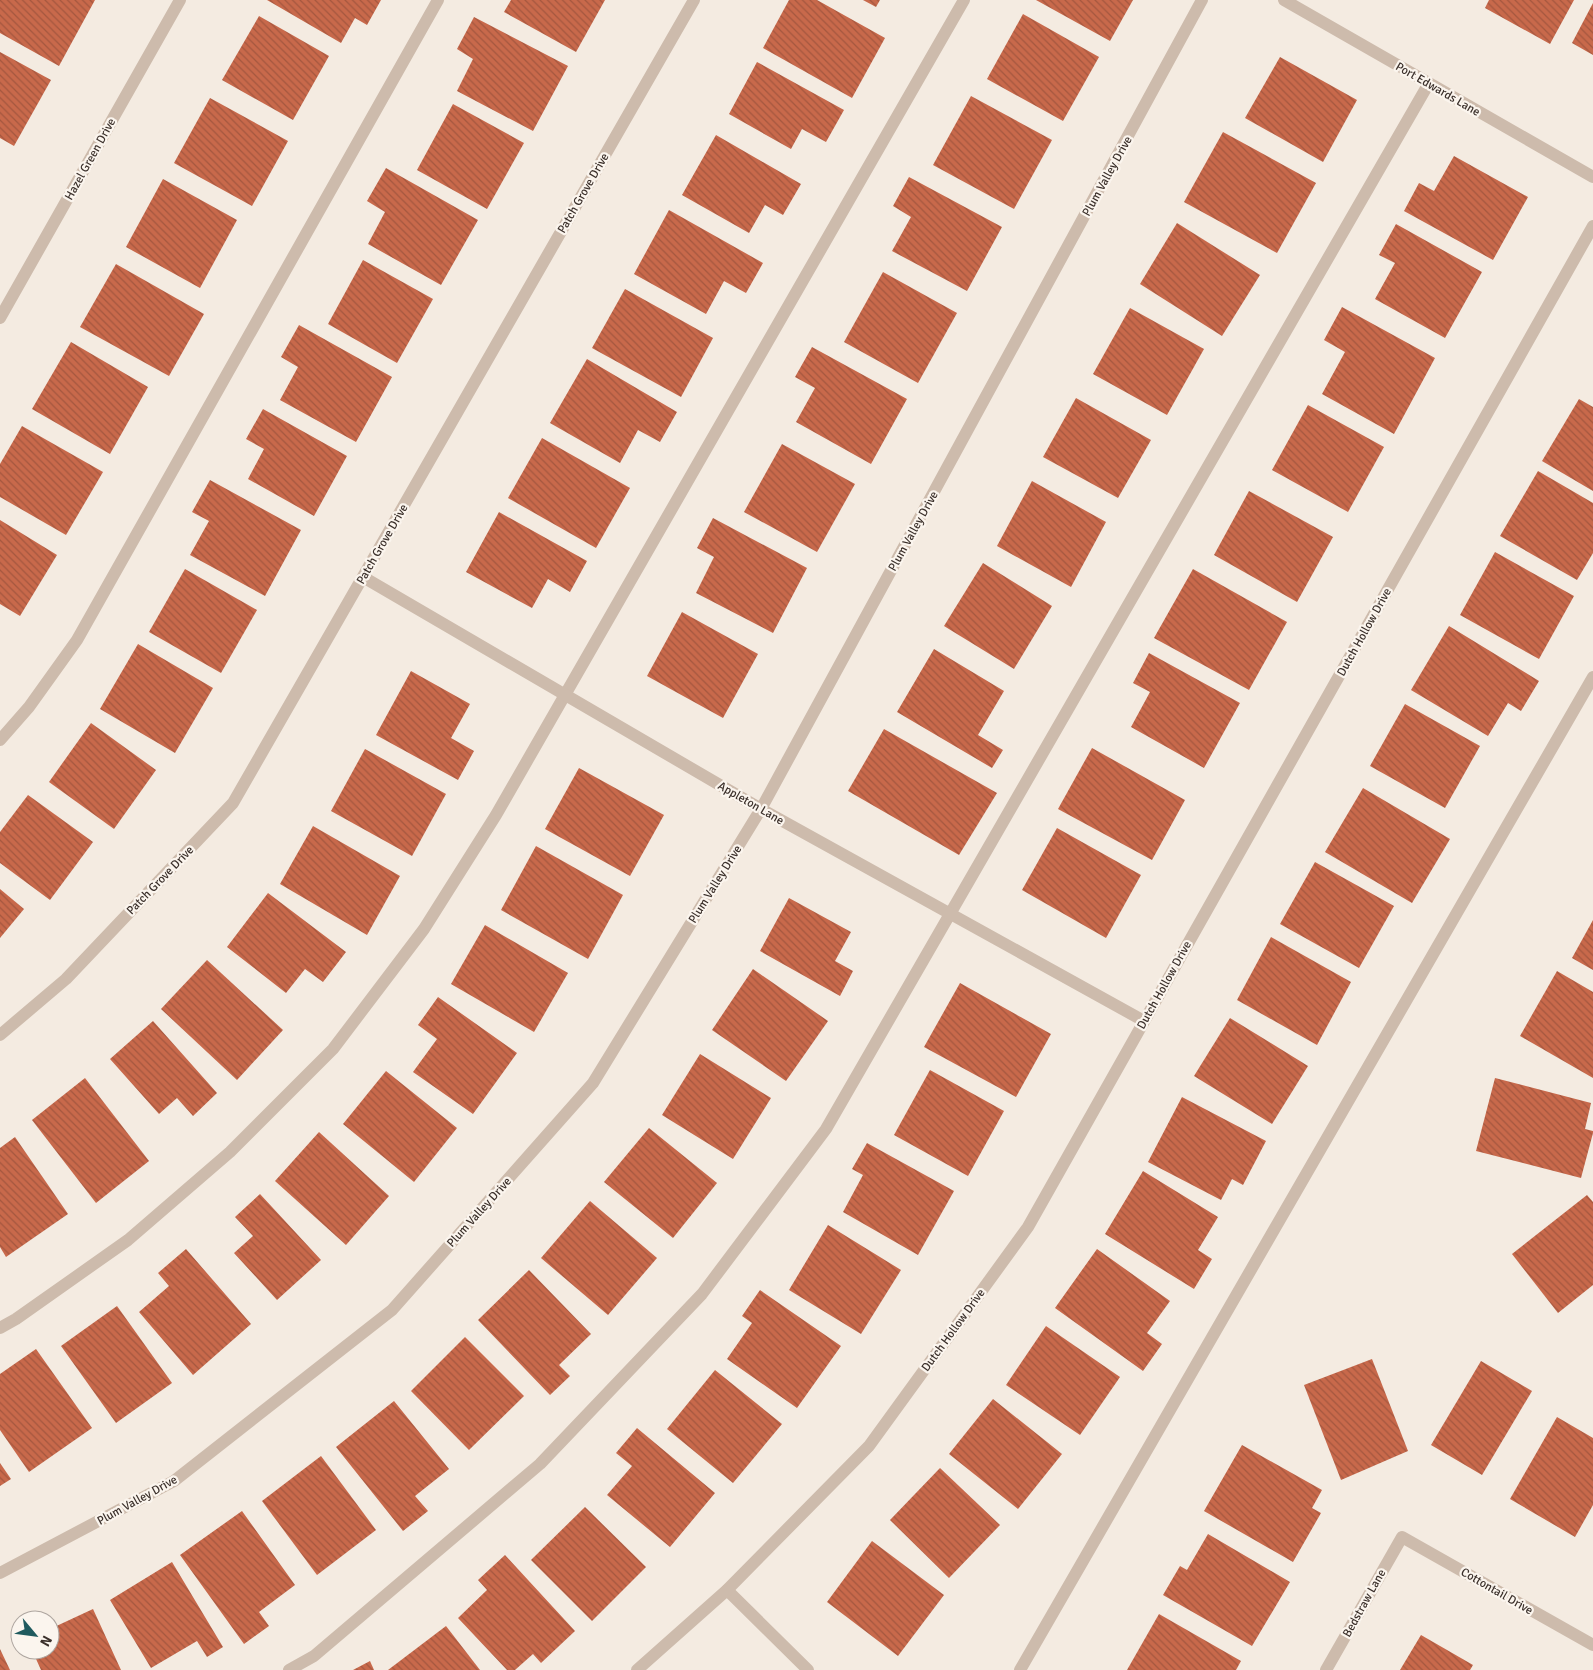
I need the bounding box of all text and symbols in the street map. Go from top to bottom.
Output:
street label: Port Edwards Lane [1393,59,1483,120]
street label: Hazel Green Drive [62,116,119,203]
street label: Plum Valley Drive [1079,134,1136,219]
street label: Patch Grove Drive [554,150,612,236]
street label: Plum Valley Drive [885,489,942,574]
street label: Patch Grove Drive [353,501,411,587]
street label: Dutch Hollow Drive [1334,585,1395,679]
street label: Appleton Lane [715,778,786,828]
street label: Plum Valley Drive [685,842,745,926]
street label: Patch Grove Drive [124,843,197,918]
street label: Dutch Hollow Drive [1134,938,1195,1032]
street label: Plum Valley Drive [444,1174,515,1251]
street label: Dutch Hollow Drive [918,1286,988,1375]
street label: Plum Valley Drive [95,1472,180,1529]
street label: Cottontail Drive [1458,1565,1536,1618]
street label: Bedstraw Lane [1340,1567,1389,1640]
north arrow [10,1610,60,1660]
text: N [36,1633,56,1649]

